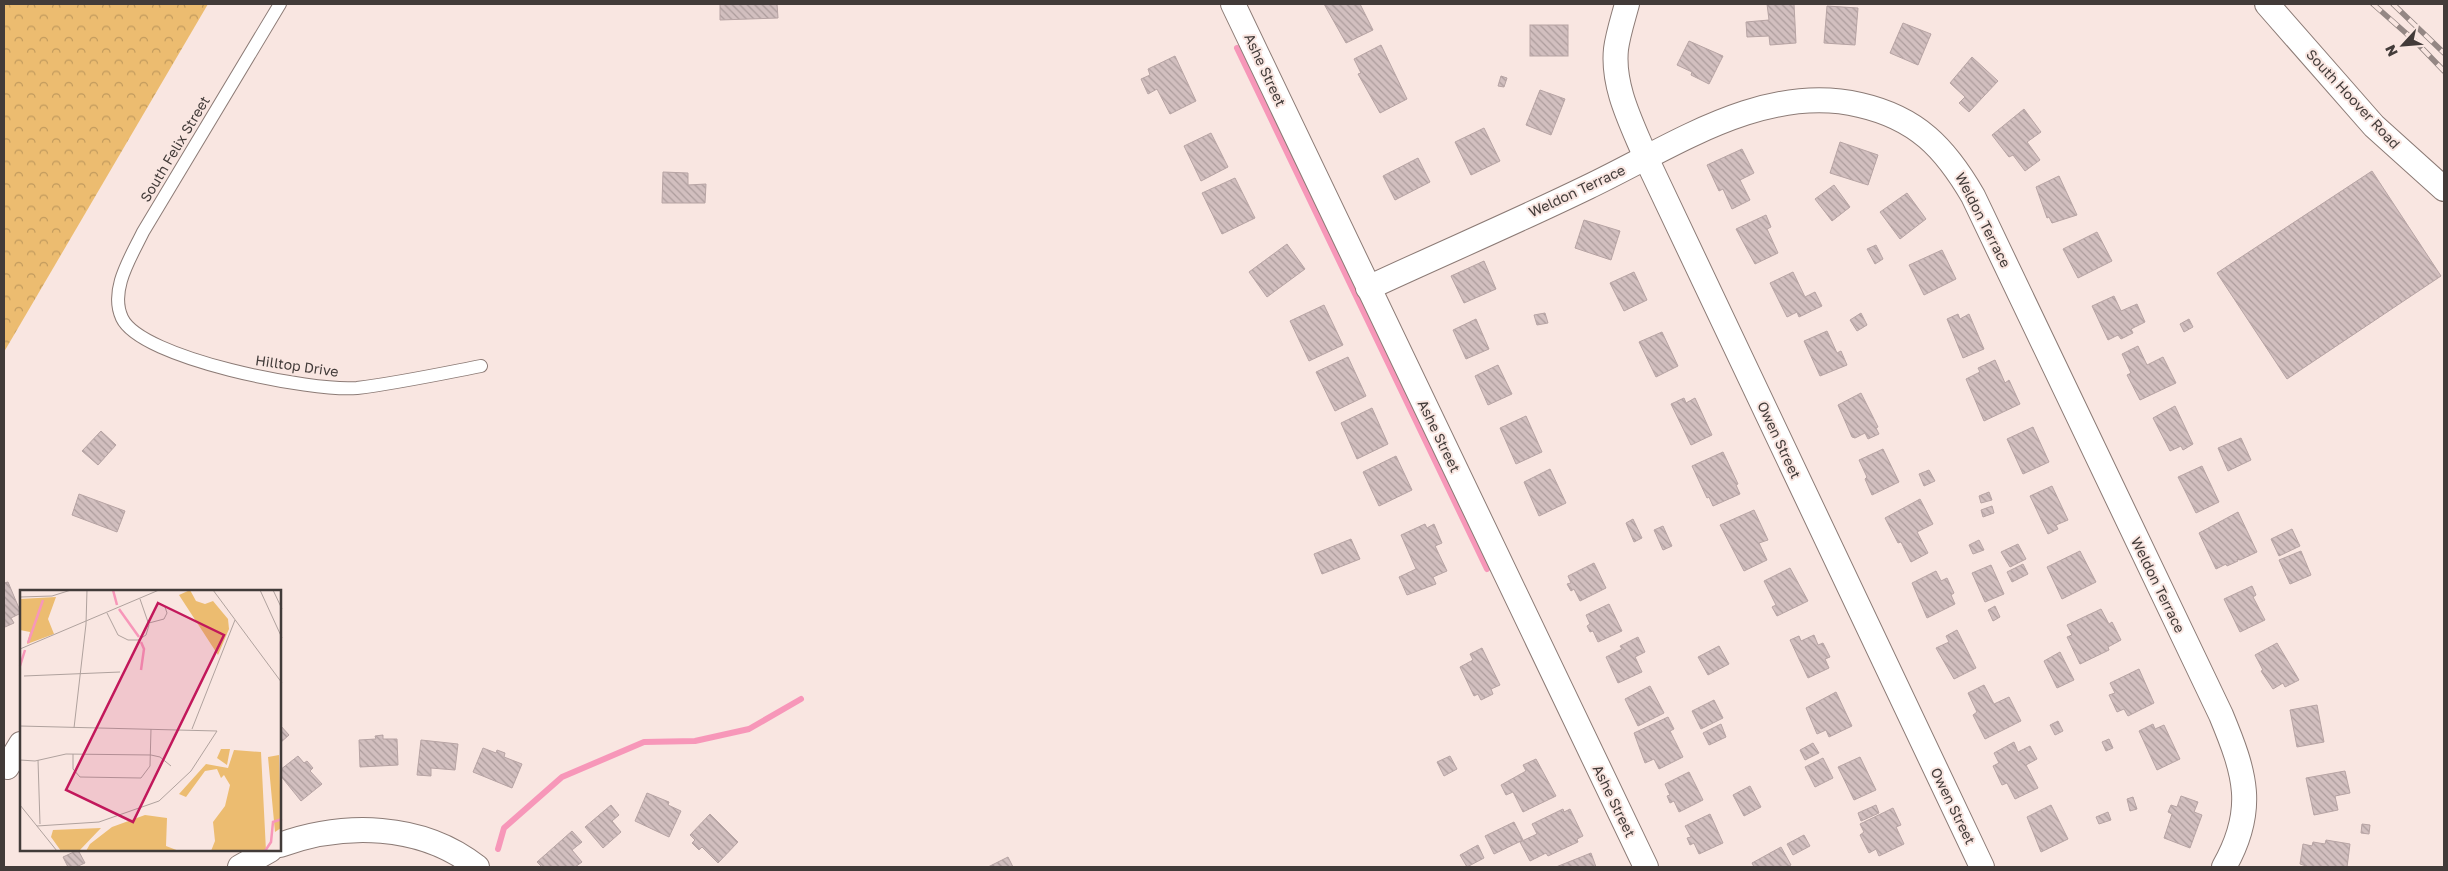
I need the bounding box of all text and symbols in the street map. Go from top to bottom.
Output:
north arrow [2378,20,2428,70]
street label: Ashe Street [1241,31,1290,109]
text: N [2381,42,2401,59]
street label: South Hoover Road [2303,45,2404,152]
street label: South Felix Street [136,93,213,205]
street label: Weldon Terrace [1526,161,1628,220]
street label: Weldon Terrace [1952,169,2015,270]
street label: Hilltop Drive [254,351,340,380]
street label: Ashe Street [1415,397,1464,475]
street label: Owen Street [1754,398,1805,481]
street label: Weldon Terrace [2128,534,2189,635]
inset map [20,590,281,851]
street label: Ashe Street [1590,762,1639,840]
street label: Owen Street [1928,765,1979,847]

